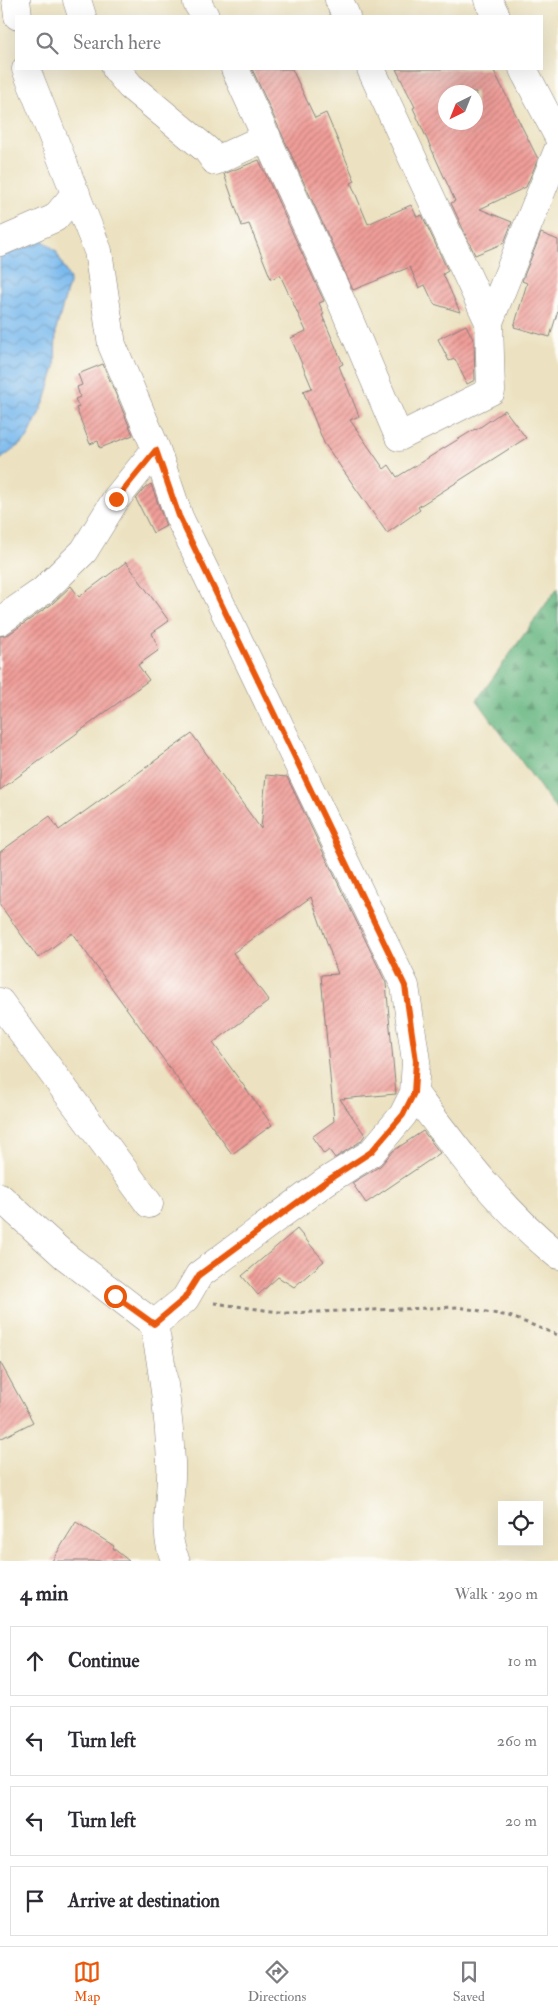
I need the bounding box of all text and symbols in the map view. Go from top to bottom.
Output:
search box [15,15,543,70]
icon: search [33,29,61,57]
text: Search here [73,31,161,55]
north arrow [438,85,483,130]
route end [105,488,128,511]
route start [104,1285,127,1308]
map controls [498,1501,543,1546]
button: locate [498,1501,543,1546]
text: 4 min [20,1580,68,1607]
text: Walk · 290 m [455,1584,538,1604]
icon: ahead [21,1647,49,1675]
text: Continue [68,1649,139,1673]
text: 10 m [507,1651,537,1671]
icon: left [21,1727,49,1755]
text: Turn left [68,1729,136,1753]
text: 260 m [497,1731,537,1751]
icon: left [21,1807,49,1835]
text: Turn left [68,1809,136,1833]
text: 20 m [505,1811,537,1831]
icon: arrive [21,1887,49,1915]
text: Arrive at destination [68,1889,220,1913]
tab: Map [73,1958,101,2005]
tab: Directions [248,1958,306,2005]
tab: Saved [453,1958,485,2005]

